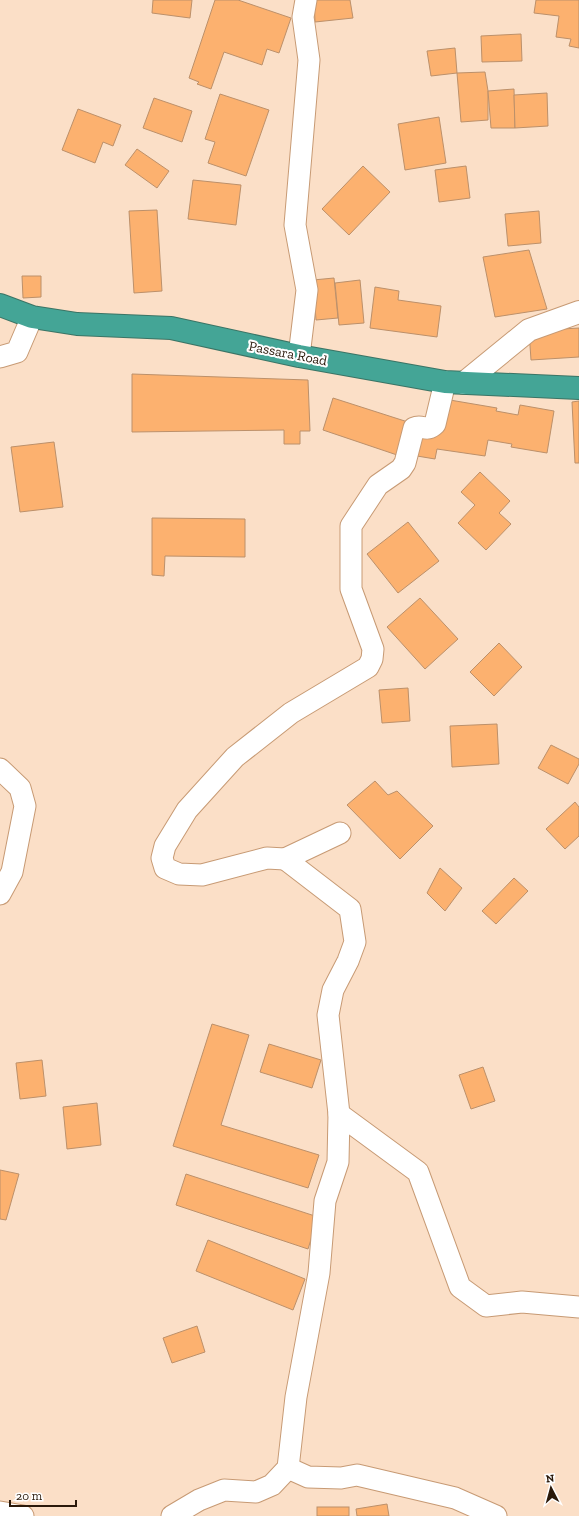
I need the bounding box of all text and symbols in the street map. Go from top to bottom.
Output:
street label: Passara Road [247,338,329,369]
north arrow [531,1468,571,1508]
text: N [545,1472,555,1485]
scale bar [10,1482,76,1508]
text: 20 m [16,1489,43,1503]

